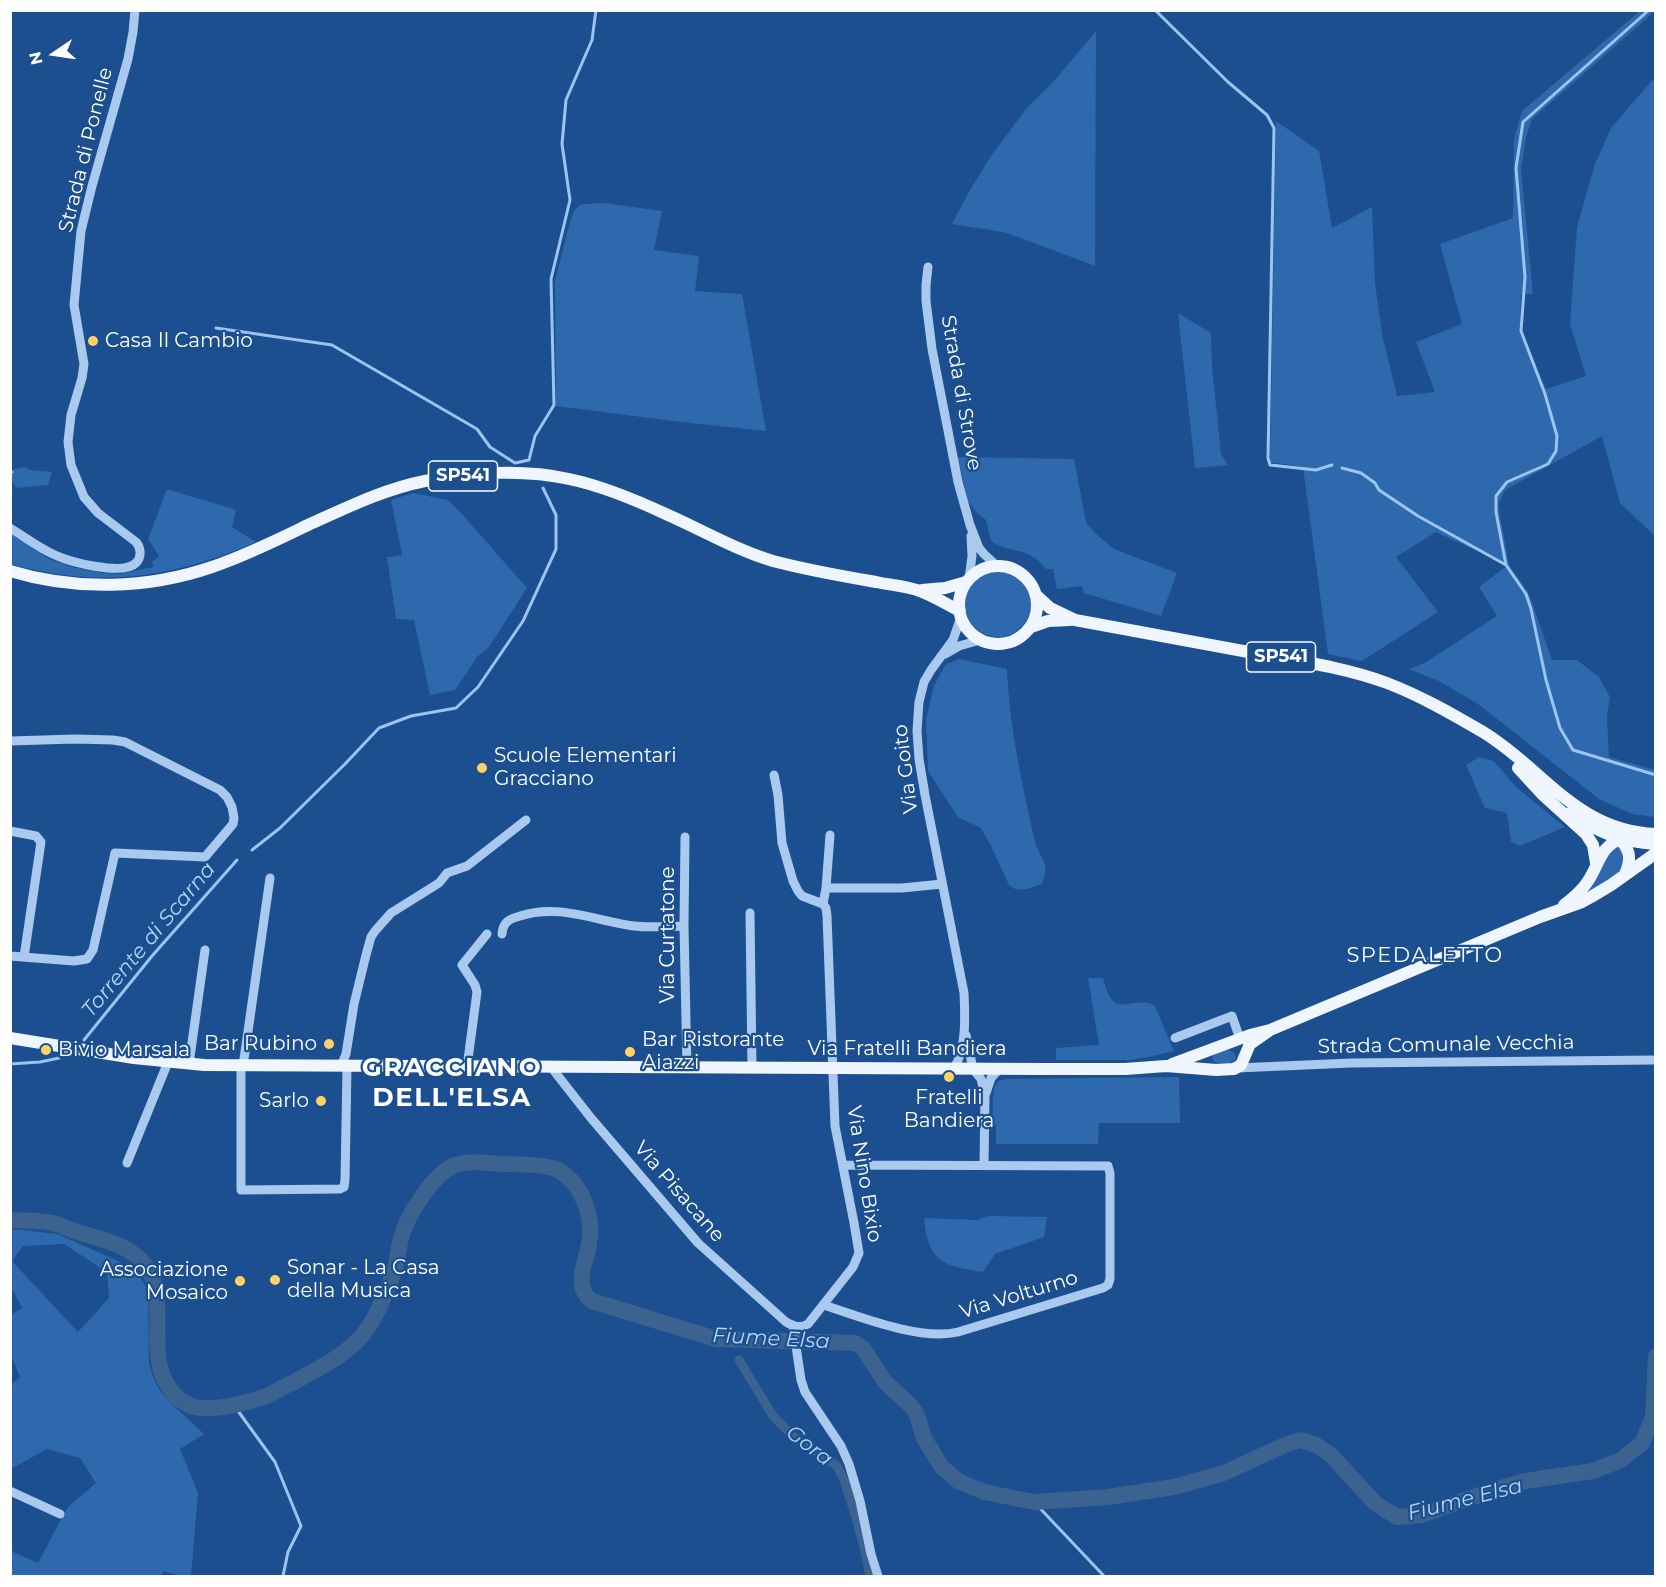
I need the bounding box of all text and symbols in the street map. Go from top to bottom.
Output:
north arrow [24,24,84,84]
text: N [25,50,47,67]
street label: Strada di Ponelle [54,65,118,235]
street label: Strada di Strove [936,313,986,473]
place label: Casa Il Cambio [105,329,253,353]
marker: Casa Il Cambio [86,334,100,348]
road number: SP541 [428,461,498,491]
road number: SP541 [1246,642,1316,672]
street label: Via Goito [889,723,923,815]
place label: Scuole Elementari Gracciano [494,744,677,791]
marker: Scuole Elementari Gracciano [475,761,489,775]
water label: Torrente di Scarna [77,857,221,1023]
street label: Via Curtatone [656,866,680,1004]
district label: SPEDALETTO [1346,943,1504,969]
place label: Bar Ristorante Aiazzi [642,1028,784,1075]
street label: Strada Comunale Vecchia [1317,1031,1575,1059]
place label: Bar Rubino [204,1032,317,1056]
marker: Bar Rubino [322,1037,336,1051]
street label: Via Fratelli Bandiera [807,1037,1007,1061]
place label: Bivio Marsala [58,1038,190,1062]
marker: Bivio Marsala [39,1043,53,1057]
marker: Bar Ristorante Aiazzi [623,1045,637,1059]
district label: GRACCIANO DELL'ELSA [362,1052,542,1114]
marker: Fratelli Bandiera [942,1070,956,1084]
place label: Fratelli Bandiera [904,1086,994,1133]
place label: Sarlo [259,1089,309,1113]
marker: Sarlo [314,1094,328,1108]
street label: Via Nino Bixio [841,1104,887,1244]
street label: Via Pisacane [629,1137,729,1247]
place label: Sonar - La Casa della Musica [287,1256,440,1303]
place label: Associazione Mosaico [100,1258,228,1305]
street label: Via Volturno [957,1266,1081,1324]
marker: Sonar - La Casa della Musica [268,1273,282,1287]
marker: Associazione Mosaico [233,1274,247,1288]
water label: Fiume Elsa [712,1323,830,1355]
water label: Gora [781,1420,837,1472]
water label: Fiume Elsa [1405,1474,1525,1526]

